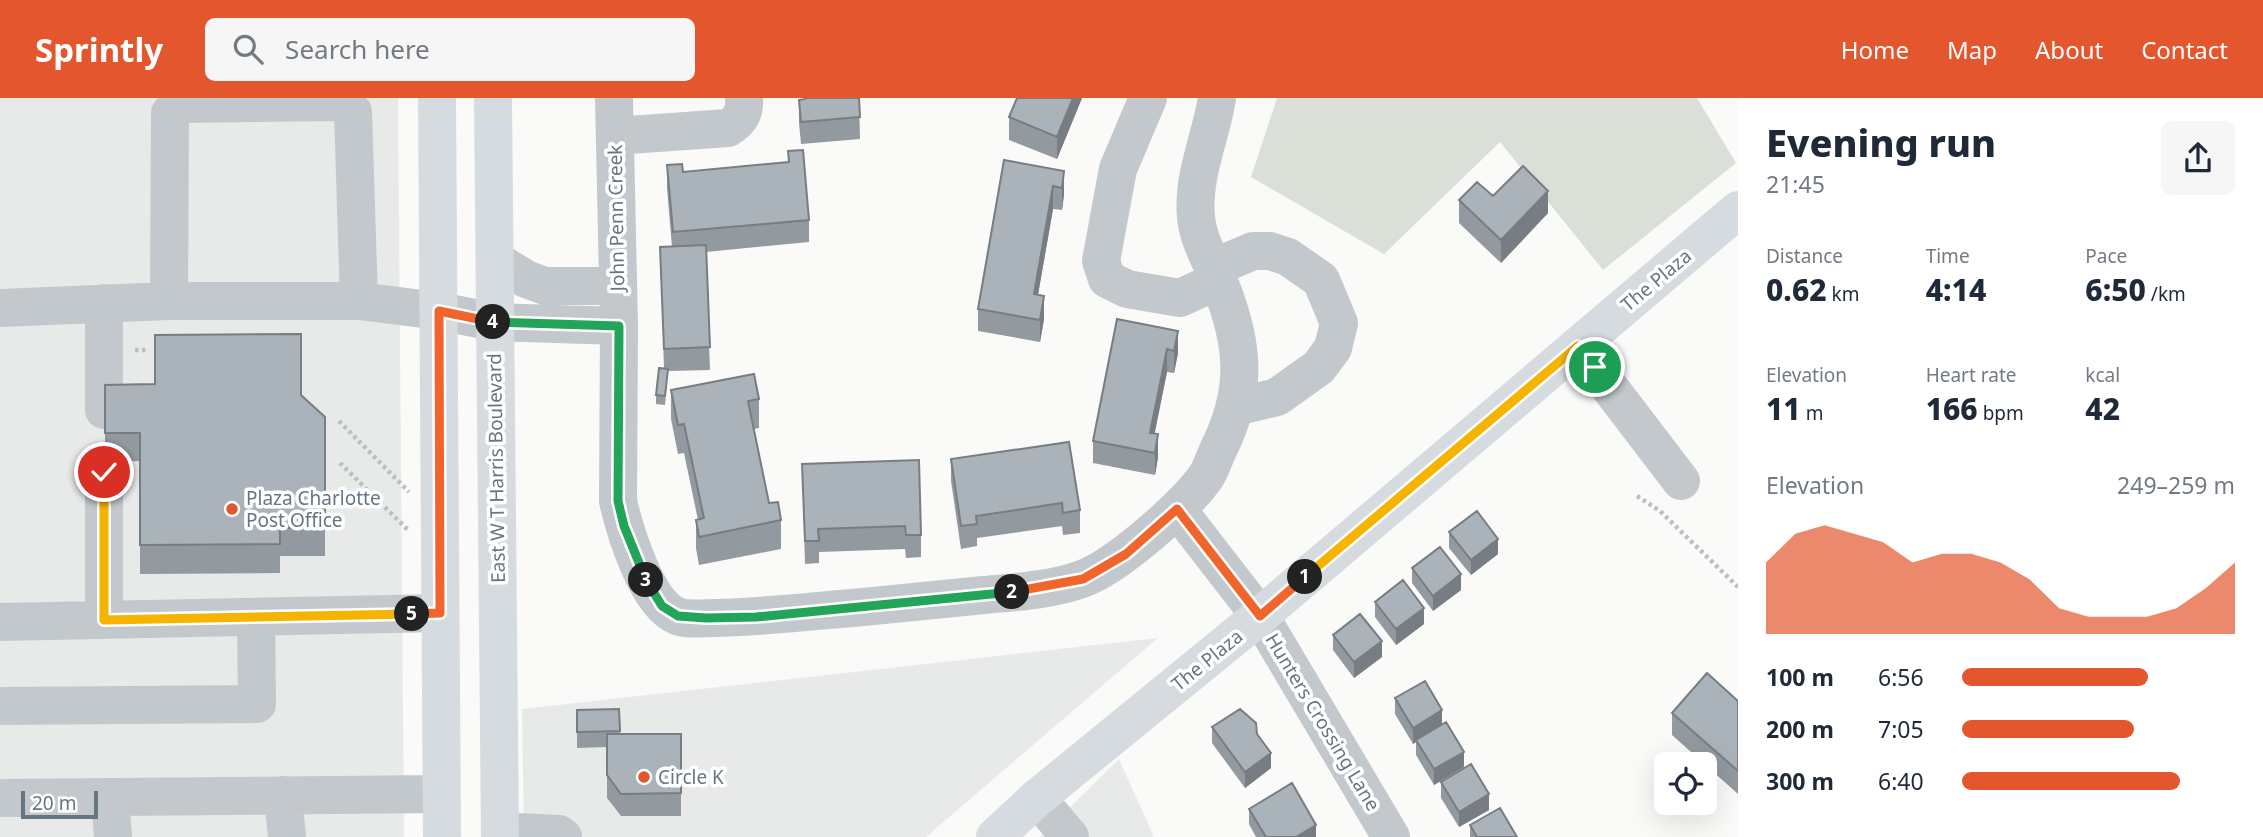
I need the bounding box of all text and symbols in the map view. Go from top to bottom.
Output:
search box [205,18,695,81]
text: Sprintly [35,27,163,72]
icon: search [229,30,267,68]
text: Search here [285,31,430,67]
text: Home [1841,33,1909,66]
text: Map [1947,33,1997,66]
text: About [2035,33,2103,66]
text: Contact [2141,33,2228,66]
text: Evening run [1766,116,1996,168]
button: share [2161,121,2235,195]
street label: John Penn Creek [602,144,630,294]
text: 21:45 [1766,168,1825,200]
street label: The Plaza [1615,243,1697,317]
text: Distance [1766,243,1843,269]
text: Time [1926,243,1970,269]
text: Pace [2085,243,2127,269]
text: 0.62 [1766,269,1827,310]
text: 4:14 [1926,269,1986,310]
text: 6:50 [2085,269,2146,310]
text: km [1827,281,1859,307]
text: /km [2146,281,2186,307]
pin: 4 [476,304,510,340]
text: 4 [487,308,498,334]
pin [1565,337,1625,397]
icon: arrive [1576,348,1614,386]
street label: East W T Harris Boulevard [481,353,511,583]
text: Elevation [1766,362,1847,388]
text: Heart rate [1926,362,2016,388]
text: kcal [2085,362,2120,388]
text: 11 [1766,388,1801,429]
text: 166 [1926,388,1978,429]
text: 42 [2085,388,2120,429]
text: m [1801,400,1823,426]
text: bpm [1978,400,2024,426]
pin [74,442,134,502]
icon: check [85,453,123,491]
text: Elevation [1766,469,1864,501]
text: 249–259 m [2117,469,2235,501]
place label: Plaza Charlotte Post Office [246,485,381,533]
marker: Plaza Charlotte Post Office [224,501,240,517]
pin: 1 [1288,560,1322,594]
pin: 3 [628,562,664,598]
text: 1 [1299,563,1310,589]
text: 3 [640,566,651,592]
pin: 2 [995,574,1030,610]
text: 2 [1006,578,1017,604]
pin: 5 [394,596,430,632]
text: 5 [406,600,417,626]
street label: The Plaza [1166,623,1248,697]
street label: Hunters Crossing Lane [1260,628,1386,816]
text: 100 m [1766,661,1834,693]
text: 6:56 [1878,661,1924,693]
text: 200 m [1766,713,1834,745]
text: 7:05 [1878,713,1924,745]
map controls [1654,752,1717,815]
button: locate [1654,752,1717,815]
place label: Circle K [658,764,724,790]
text: 300 m [1766,765,1834,797]
text: 6:40 [1878,765,1924,797]
marker: Circle K [636,769,652,785]
scale bar [21,788,98,820]
text: 20 m [32,790,76,816]

